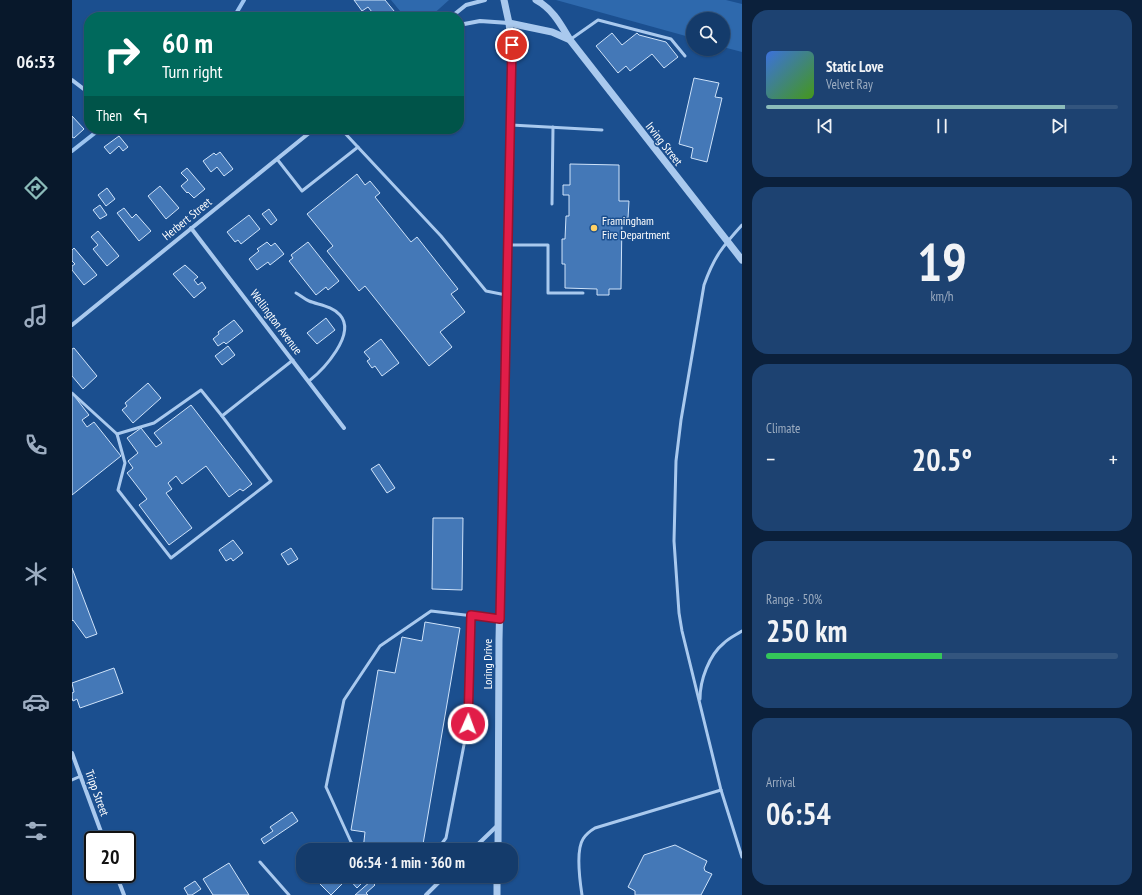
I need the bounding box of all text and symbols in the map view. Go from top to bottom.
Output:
map controls [686,12,730,56]
button: search [686,12,730,56]
text: 60 m [162,24,213,61]
icon: right [96,28,148,80]
pin [495,28,529,62]
icon: arrive [501,34,523,56]
text: 06:53 [17,50,55,73]
text: Static Love [826,57,884,76]
text: Turn right [162,60,222,83]
text: Velvet Ray [826,76,873,93]
icon: left [130,104,152,126]
text: Then [96,106,122,125]
icon: previous [814,115,836,137]
icon: pause [931,115,953,137]
icon: next [1048,115,1070,137]
street label: Irving Street [643,119,686,169]
icon: directions [22,174,50,202]
street label: Herbert Street [159,194,215,243]
place label: Framingham Fire Department [602,213,671,242]
marker: Framingham Fire Department [589,223,599,233]
text: 19 [917,228,967,295]
street label: Wellington Avenue [247,286,306,357]
text: km/h [930,288,954,305]
icon: music [22,302,50,330]
text: Climate [766,420,800,437]
icon: phone [22,431,50,459]
text: 20.5° [912,440,972,479]
text: − [766,445,775,473]
text: + [1109,445,1118,473]
icon: climate [22,560,50,588]
text: Range · 50% [766,591,822,608]
text: 250 km [766,611,847,650]
street label: Loring Drive [480,639,495,689]
icon: car [22,688,50,716]
position arrow [447,703,489,745]
street label: Tripp Street [82,768,113,819]
text: Arrival [766,774,795,791]
text: 06:54 [766,794,831,833]
icon: filters [22,817,50,845]
speed limit sign: 20 [84,831,136,883]
text: 06:54 · 1 min · 360 m [349,853,465,872]

